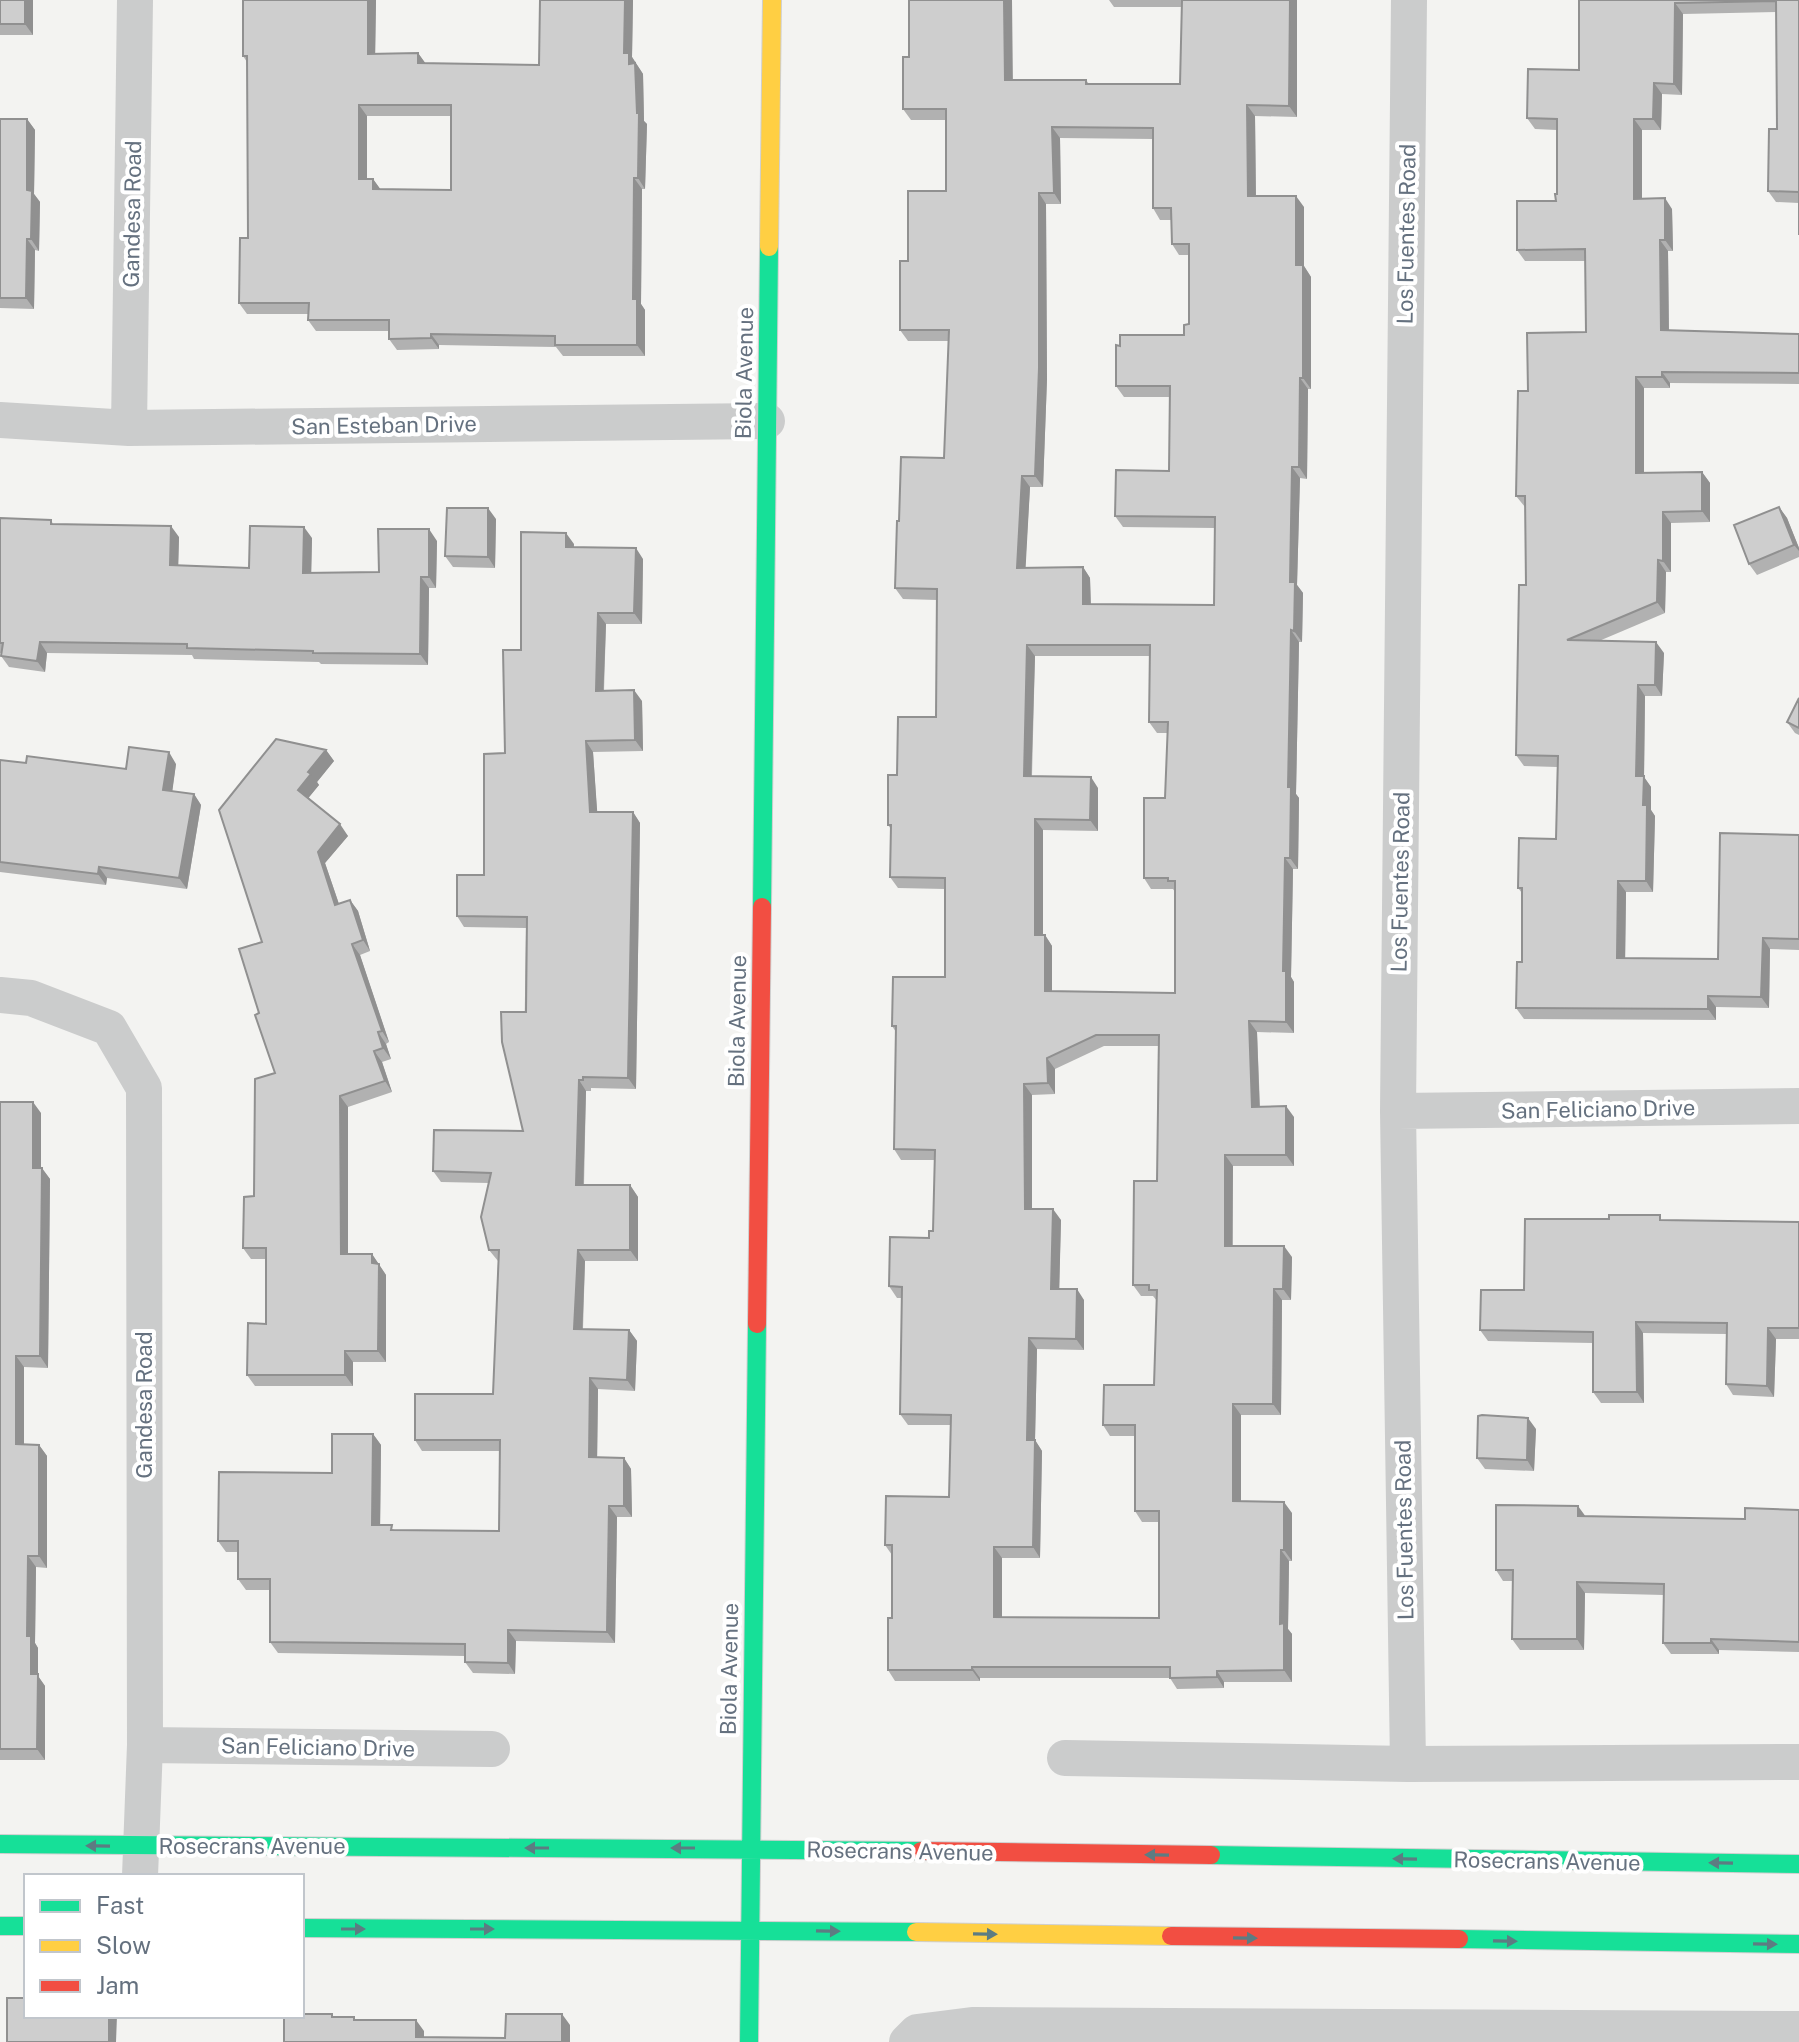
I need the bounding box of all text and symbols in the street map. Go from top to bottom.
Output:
street label: Gandesa Road [118,140,146,288]
street label: Los Fuentes Road [1391,144,1421,324]
street label: Biola Avenue [730,307,758,439]
street label: San Esteban Drive [291,410,477,440]
street label: Los Fuentes Road [1385,792,1415,972]
street label: Biola Avenue [723,955,751,1087]
street label: San Feliciano Drive [1501,1094,1695,1124]
street label: Gandesa Road [131,1331,157,1479]
street label: Los Fuentes Road [1389,1440,1419,1620]
street label: Biola Avenue [715,1603,743,1735]
street label: San Feliciano Drive [221,1732,415,1762]
street label: Rosecrans Avenue [158,1833,346,1859]
street label: Rosecrans Avenue [806,1836,994,1866]
one-way arrow [85,1839,110,1852]
one-way arrow [524,1841,549,1854]
one-way arrow [670,1842,695,1854]
street label: Rosecrans Avenue [1453,1846,1641,1876]
one-way arrow [1144,1848,1169,1861]
one-way arrow [1392,1852,1417,1865]
one-way arrow [1708,1857,1733,1869]
legend [24,1874,304,2018]
text: Fast [96,1891,144,1919]
one-way arrow [341,1922,366,1935]
one-way arrow [470,1923,495,1935]
one-way arrow [816,1925,841,1938]
one-way arrow [973,1928,998,1940]
text: Slow [96,1931,151,1959]
one-way arrow [1233,1931,1258,1944]
one-way arrow [1493,1935,1518,1947]
one-way arrow [1753,1937,1778,1950]
text: Jam [96,1971,139,1999]

